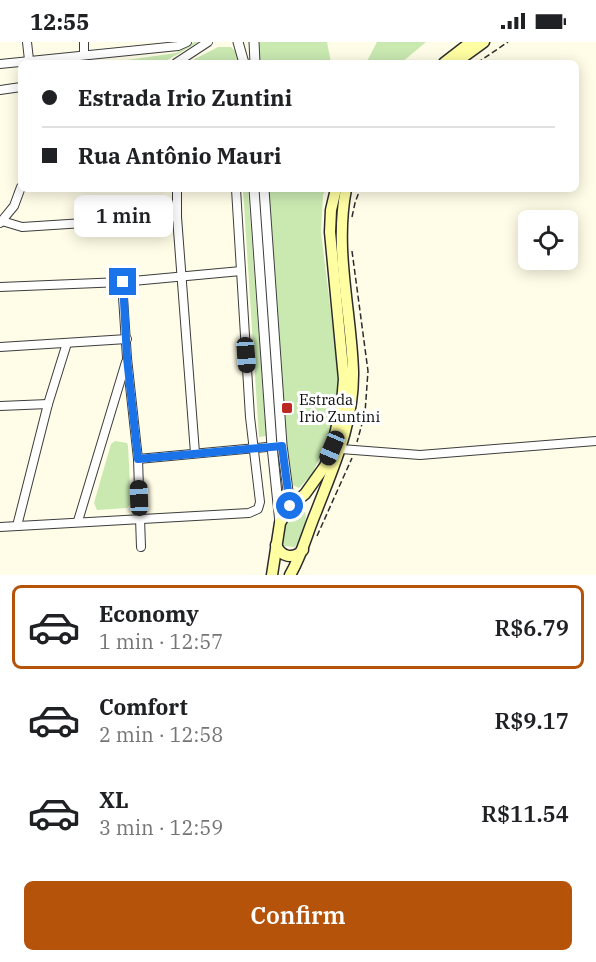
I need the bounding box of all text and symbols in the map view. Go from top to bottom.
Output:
text: 12:55 [30,7,89,36]
text: Estrada Irio Zuntini [78,83,292,112]
text: Rua Antônio Mauri [78,141,281,170]
callout: 1 min [74,195,172,237]
text: 1 min [96,202,151,229]
map controls [518,210,578,270]
button: locate [518,210,578,270]
route end [109,268,136,295]
car [236,336,256,374]
place label: Estrada Irio Zuntini [299,390,380,426]
marker: Estrada Irio Zuntini [280,401,294,415]
car [317,428,347,468]
car [129,480,149,516]
route start [276,492,303,519]
text: Economy [99,599,199,628]
icon: car [27,600,81,654]
text: R$6.79 [494,613,569,642]
text: 1 min · 12:57 [99,628,223,655]
text: Comfort [99,692,188,721]
icon: car [27,693,81,747]
text: R$9.17 [494,706,569,735]
text: 2 min · 12:58 [99,721,223,748]
text: XL [99,785,129,814]
icon: car [27,786,81,840]
text: R$11.54 [481,799,569,828]
text: 3 min · 12:59 [99,814,223,841]
button: Confirm [24,881,572,950]

